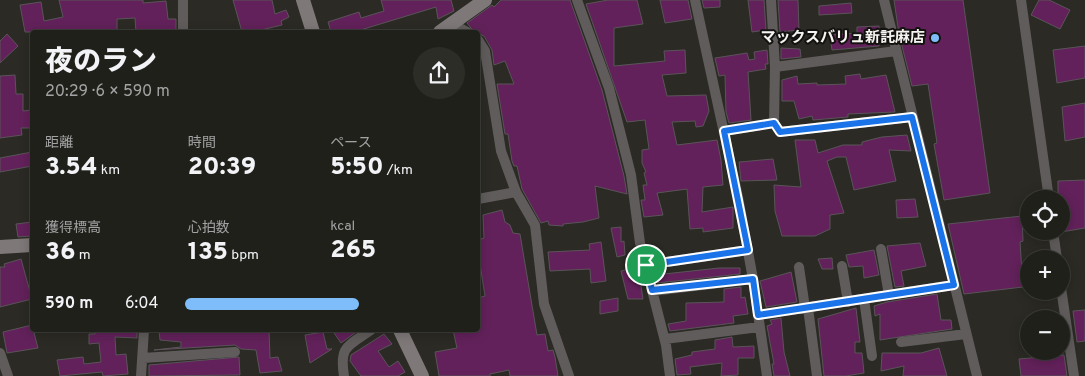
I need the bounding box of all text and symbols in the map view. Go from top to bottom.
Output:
place label: マックスバリュ新託麻店 [760,29,925,48]
marker: マックスバリュ新託麻店 [929,32,941,44]
text: 夜のラン [45,45,157,81]
button: share [413,47,465,99]
text: 20:29 · 6 × 590 m [45,82,170,102]
text: 距離 [45,135,73,152]
text: 時間 [188,135,216,152]
text: ペース [330,135,372,152]
text: 3.54 [45,152,97,184]
text: 20:39 [188,152,256,184]
text: 5:50 [330,152,383,184]
text: km [97,162,120,179]
text: /km [383,162,413,179]
map controls [1020,190,1070,360]
button: locate [1020,190,1070,240]
text: kcal [330,218,355,235]
text: 獲得標高 [45,220,101,237]
text: 心拍数 [188,220,230,237]
text: 265 [330,235,376,267]
text: 36 [45,237,75,269]
text: 135 [188,237,228,269]
pin [625,244,667,286]
text: m [75,247,91,264]
text: bpm [228,247,259,264]
button: + [1020,250,1070,300]
icon: arrive [632,251,660,279]
text: 590 m [45,294,93,314]
text: 6:04 [125,294,158,314]
button: − [1020,310,1070,360]

